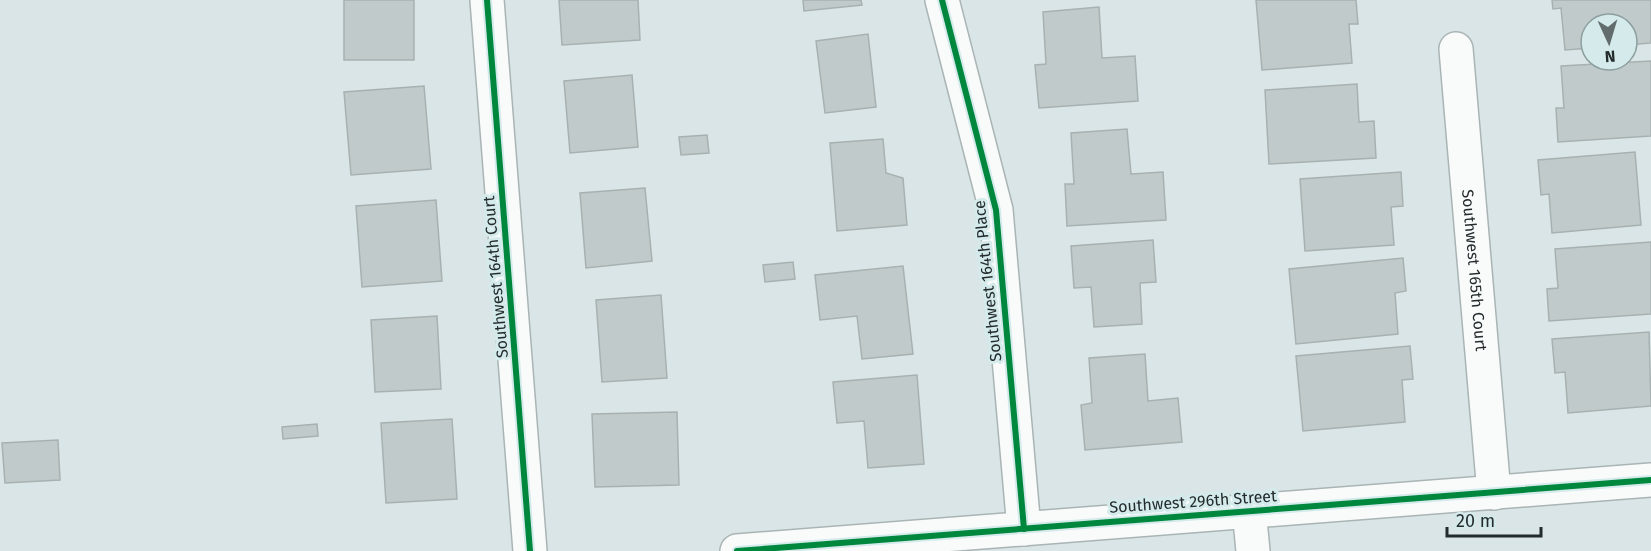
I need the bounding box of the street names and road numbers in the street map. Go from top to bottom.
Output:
street label: Southwest 165th Court [1458,189,1491,352]
street label: Southwest 164th Court [479,195,512,359]
street label: Southwest 164th Place [970,199,1005,363]
street label: Southwest 296th Street [1109,486,1278,517]

